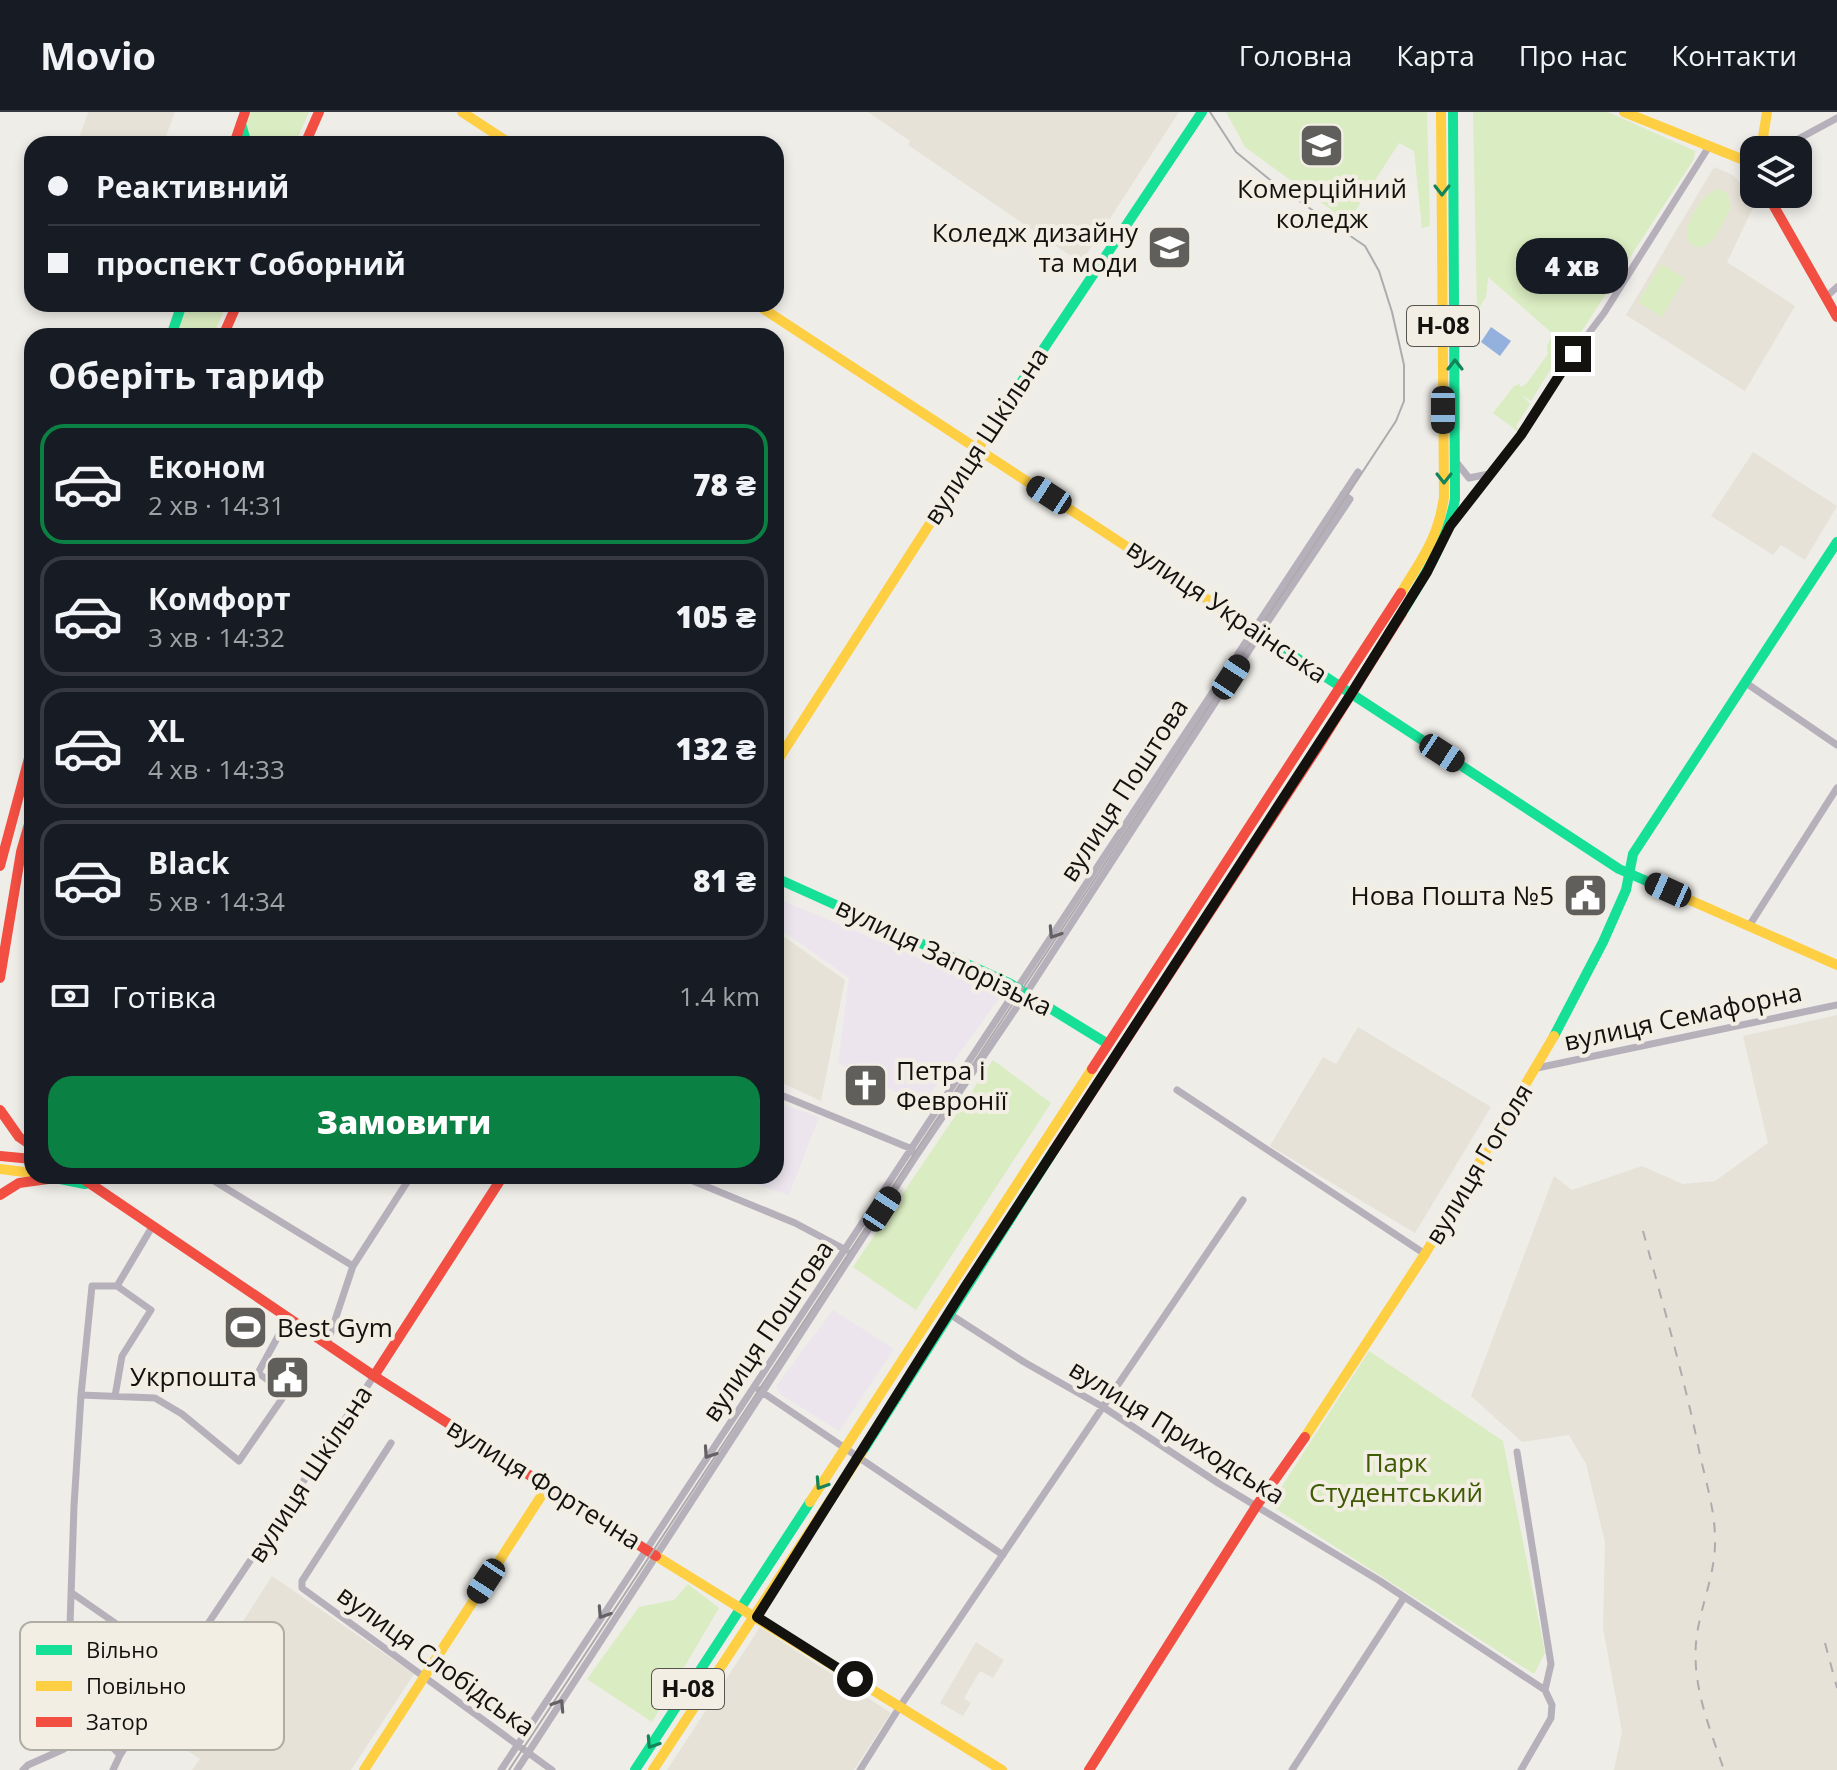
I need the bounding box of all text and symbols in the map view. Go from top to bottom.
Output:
text: Movio [40,29,156,81]
text: Головна [1239,36,1352,74]
text: Карта [1396,36,1475,74]
text: Про нас [1519,36,1627,74]
text: Контакти [1671,36,1797,74]
school or university icon: Комерційний коледж [1298,122,1346,170]
map controls [1740,136,1812,208]
button: layers [1740,136,1812,208]
text: Реактивний [96,166,289,207]
place label: Комерційний коледж [1237,170,1407,236]
one-way arrow [1433,184,1451,197]
place label: Коледж дизайну та моди [932,214,1139,280]
school or university icon: Коледж дизайну та моди [1145,224,1193,272]
callout: 4 хв [1517,238,1629,294]
text: проспект Соборний [96,243,406,284]
text: 4 хв [1545,248,1599,284]
road number: Н-08 [1407,306,1479,346]
route end [1555,336,1591,372]
street label: вулиця Шкільна [914,340,1056,531]
text: Оберіть тариф [48,351,325,400]
one-way arrow [1446,358,1464,371]
car [1431,386,1455,434]
text: Економ [148,446,266,487]
icon: car [52,448,124,520]
text: 78 ₴ [693,464,756,505]
car [1022,472,1076,518]
one-way arrow [1435,472,1452,485]
text: 2 хв · 14:31 [148,487,285,523]
street label: вулиця Українська [1120,529,1335,691]
text: Комфорт [148,578,291,619]
icon: car [52,580,124,652]
text: 105 ₴ [675,596,756,637]
text: 3 хв · 14:32 [148,619,285,655]
car [1208,650,1254,704]
street label: вулиця Поштова [1050,691,1196,888]
text: XL [148,710,185,751]
icon: car [52,712,124,784]
text: 132 ₴ [675,728,756,769]
car [1415,730,1469,776]
text: 4 хв · 14:33 [148,751,285,787]
text: Black [148,842,229,883]
icon: car [52,844,124,916]
text: 81 ₴ [693,860,756,901]
car [1641,869,1695,911]
public building icon: Нова Пошта №5 [1561,872,1609,920]
place label: Нова Пошта №5 [1351,877,1554,913]
text: 5 хв · 14:34 [148,883,285,919]
street label: вулиця Запорізька [830,888,1059,1024]
one-way arrow [1048,924,1063,939]
street label: вулиця Семафорна [1561,973,1805,1059]
icon: cash [48,974,92,1018]
text: Готівка [112,976,217,1017]
text: 1.4 km [679,978,760,1014]
place label: Петра і Февронії [896,1052,1008,1118]
church icon: Петра і Февронії [841,1062,889,1110]
button: Замовити [48,1076,760,1168]
street label: вулиця Гоголя [1416,1076,1540,1251]
car [859,1182,905,1236]
street label: вулиця Поштова [693,1233,841,1428]
sports icon: Best Gym [222,1304,270,1352]
place label: Best Gym [277,1309,393,1345]
street label: вулиця Приходська [1063,1350,1292,1512]
public building icon: Укрпошта [264,1353,312,1401]
place label: Укрпошта [130,1358,257,1394]
street label: вулиця Шкільна [238,1378,380,1569]
street label: вулиця Фортечна [441,1409,648,1557]
park label: Парк Студентський [1309,1444,1483,1510]
one-way arrow [704,1445,719,1459]
one-way arrow [815,1476,830,1490]
car [463,1554,509,1608]
street label: вулиця Слобідська [330,1576,543,1744]
one-way arrow [598,1604,613,1619]
legend [20,1622,284,1750]
text: Вільно [86,1634,159,1664]
route start [837,1661,873,1697]
road number: Н-08 [652,1669,724,1709]
text: Повільно [86,1670,186,1700]
one-way arrow [549,1699,564,1713]
text: Затор [86,1706,148,1736]
one-way arrow [647,1735,662,1749]

